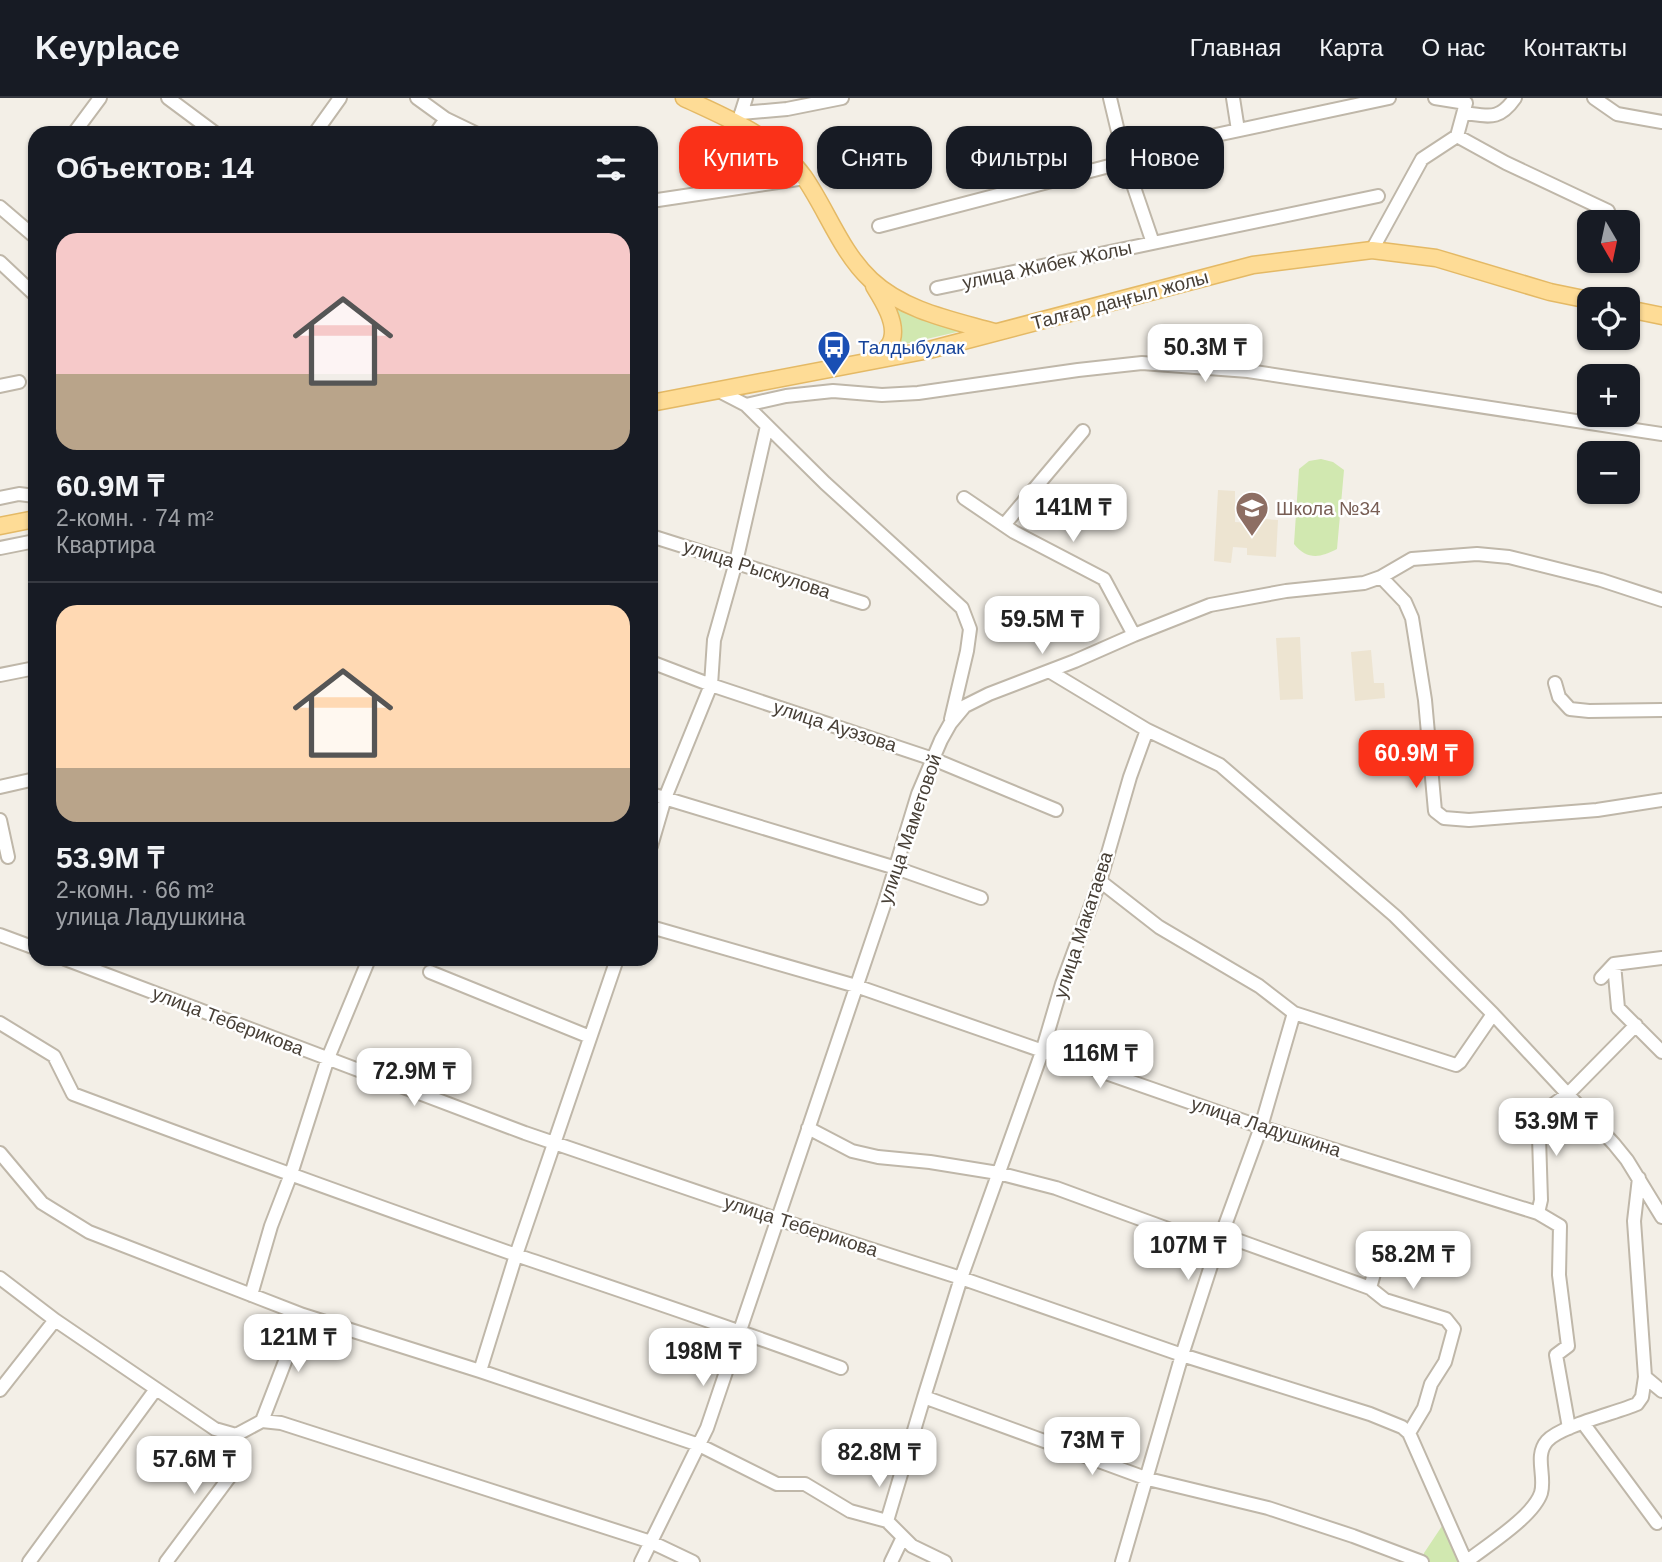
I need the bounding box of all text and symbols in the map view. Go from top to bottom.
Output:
text: Keyplace [35,29,180,66]
text: Главная [1190,34,1281,61]
text: Карта [1319,34,1383,61]
text: О нас [1421,34,1485,61]
text: Контакты [1523,34,1627,61]
chip: Купить [679,126,803,189]
chip: Снять [817,126,932,189]
chip: Фильтры [946,126,1092,189]
chip: Новое [1106,126,1224,189]
icon: filters [592,149,630,187]
text: Объектов: 14 [56,151,254,184]
north arrow [1577,210,1640,273]
map controls [1577,210,1640,504]
street label: улица Жибек Жолы [960,237,1134,293]
street label: Талғар даңғыл жолы [1029,266,1211,334]
icon: home [280,278,406,404]
button: locate [1577,287,1640,350]
pin: 50.3M ₸ [1140,324,1270,384]
bus stop icon: Талдыбулак [815,328,853,377]
text: 50.3M ₸ [1164,334,1246,360]
place label: Талдыбулак [858,337,965,358]
button: + [1577,364,1640,427]
button: − [1577,441,1640,504]
text: 60.9M ₸ [56,469,164,502]
pin: 141M ₸ [1016,484,1130,544]
school or university icon: Школа №34 [1233,489,1271,538]
text: 141M ₸ [1035,494,1111,520]
place label: Школа №34 [1276,498,1381,519]
text: 2-комн. · 74 m² [56,505,214,531]
text: Квартира [56,532,155,558]
street label: улица Рыскулова [681,535,834,603]
pin: 59.5M ₸ [977,596,1107,656]
text: 59.5M ₸ [1001,606,1083,632]
icon: home [280,650,406,776]
street label: улица Ауэзова [771,696,900,756]
pin: 60.9M ₸ [1351,730,1481,790]
text: 60.9M ₸ [1375,740,1457,766]
street label: улица Маметовой [874,751,946,907]
text: 53.9M ₸ [56,841,164,874]
street label: улица Макатаева [1049,849,1117,1001]
text: 2-комн. · 66 m² [56,877,214,903]
text: улица Ладушкина [56,904,245,930]
street label: улица Теберикова [149,982,307,1060]
pin: 116M ₸ [1043,1030,1157,1090]
text: 116M ₸ [1062,1040,1138,1066]
pin: 72.9M ₸ [349,1048,479,1108]
text: 72.9M ₸ [373,1058,455,1084]
street label: улица Ладушкина [1188,1093,1344,1161]
pin: 53.9M ₸ [1491,1098,1621,1158]
text: 53.9M ₸ [1515,1108,1597,1134]
street label: улица Теберикова [721,1191,881,1261]
pin: 107M ₸ [1131,1222,1245,1282]
text: 107M ₸ [1150,1232,1226,1258]
pin: 58.2M ₸ [1348,1232,1478,1291]
text: 58.2M ₸ [1372,1241,1454,1267]
pin: 121M ₸ [241,1314,355,1374]
text: 121M ₸ [260,1324,336,1350]
pin: 198M ₸ [646,1328,760,1388]
text: 198M ₸ [665,1338,741,1364]
pin: 73M ₸ [1043,1418,1141,1477]
text: 73M ₸ [1060,1427,1124,1453]
pin: 82.8M ₸ [814,1430,944,1489]
pin: 57.6M ₸ [129,1436,259,1496]
text: 82.8M ₸ [838,1439,920,1465]
text: 57.6M ₸ [153,1446,235,1472]

